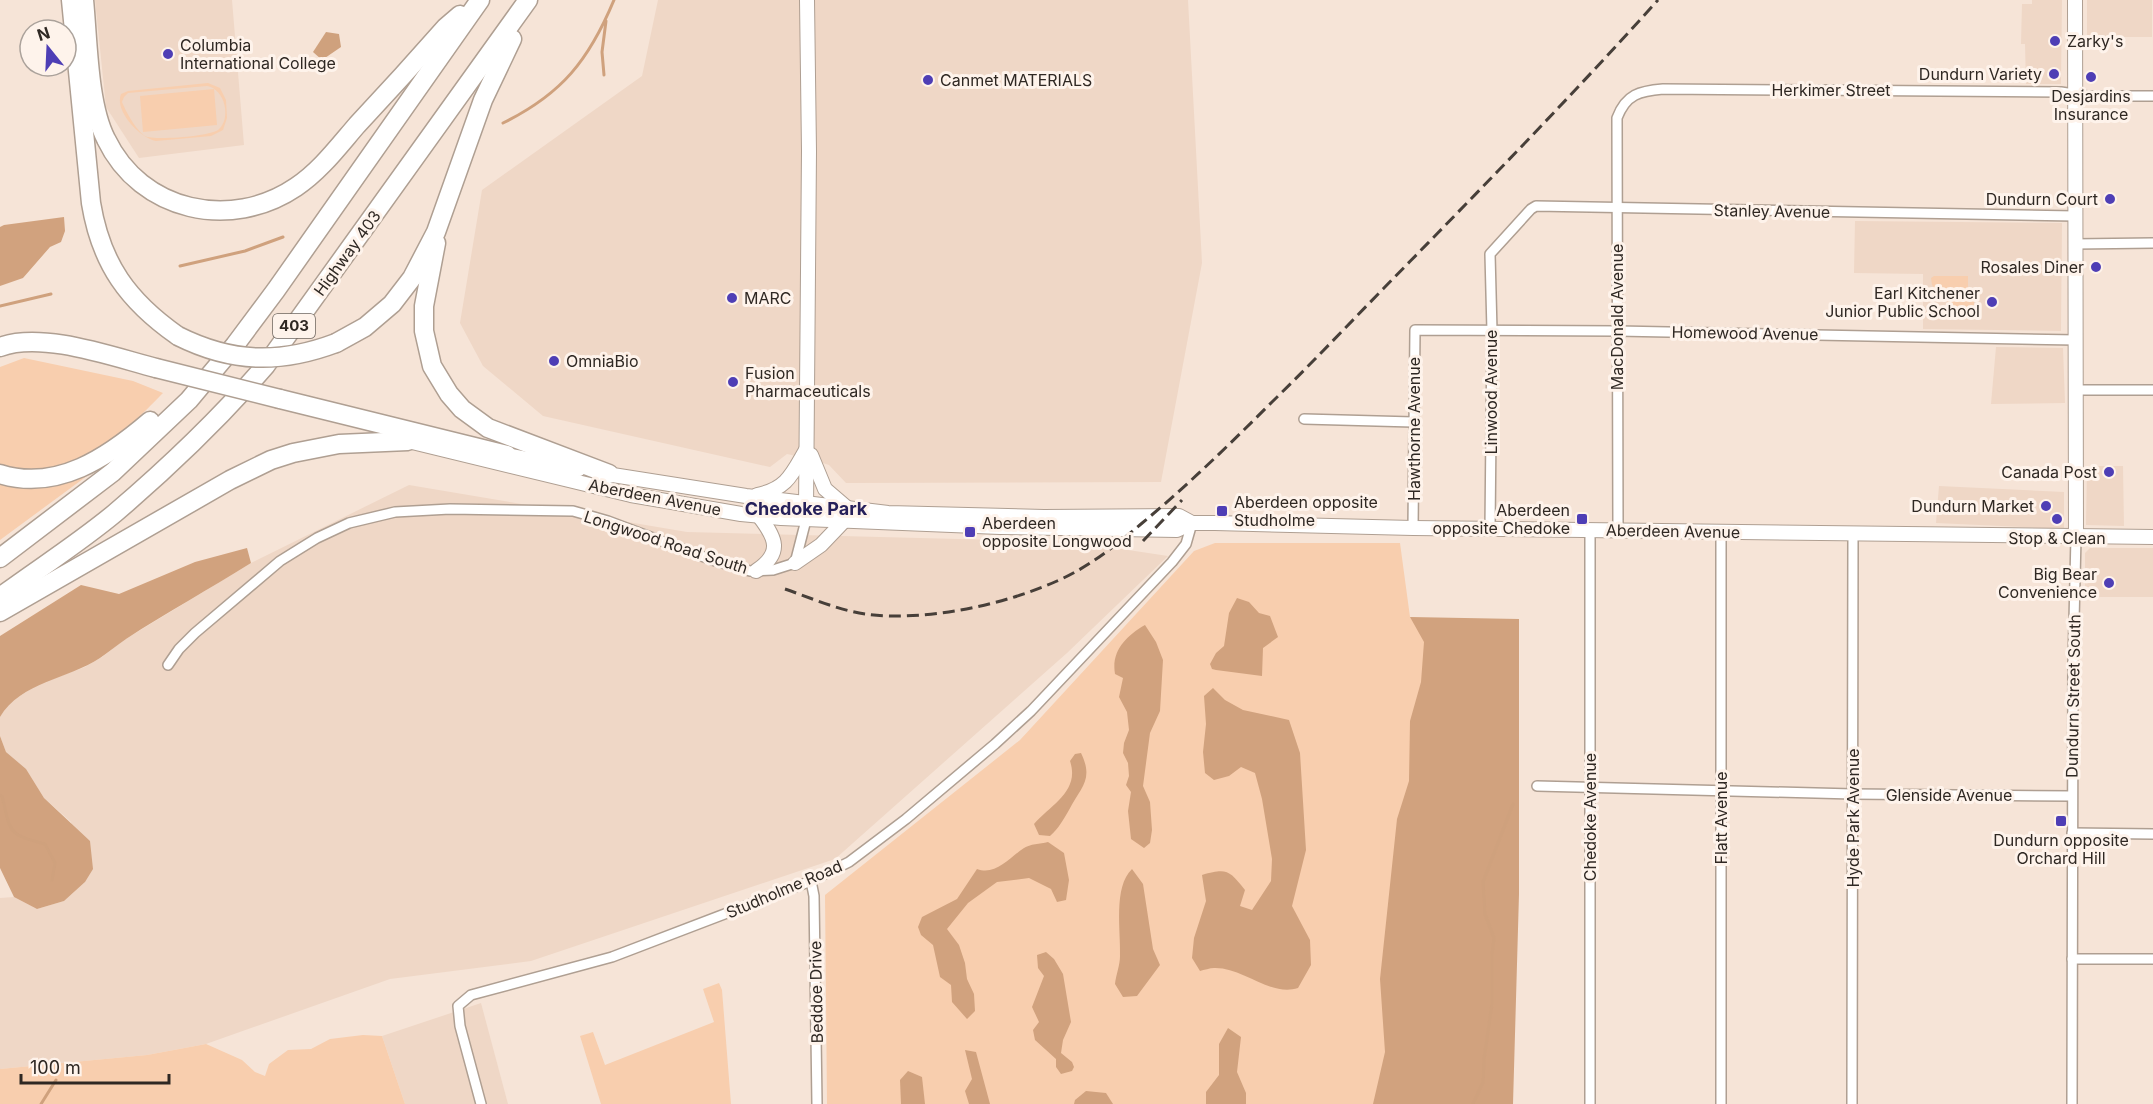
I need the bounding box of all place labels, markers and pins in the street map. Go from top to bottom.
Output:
place label: Zarky's [2067,31,2123,51]
marker: Zarky's [2048,34,2062,48]
place label: Columbia International College [180,35,336,73]
marker: Columbia International College [161,47,175,61]
place label: Dundurn Variety [1919,64,2042,84]
marker: Dundurn Variety [2047,67,2061,81]
place label: Canmet MATERIALS [940,70,1092,90]
marker: Desjardins Insurance [2084,70,2098,84]
marker: Canmet MATERIALS [921,73,935,87]
place label: Desjardins Insurance [2051,86,2131,124]
place label: Dundurn Court [1986,189,2098,209]
marker: Dundurn Court [2103,192,2117,206]
place label: Rosales Diner [1981,257,2084,277]
marker: Rosales Diner [2089,260,2103,274]
place label: Earl Kitchener Junior Public School [1825,283,1980,321]
place label: MARC [744,288,791,308]
marker: MARC [725,291,739,305]
marker: Earl Kitchener Junior Public School [1985,295,1999,309]
place label: OmniaBio [566,351,639,371]
marker: OmniaBio [547,354,561,368]
place label: Fusion Pharmaceuticals [745,363,871,401]
marker: Fusion Pharmaceuticals [726,375,740,389]
place label: Canada Post [2001,462,2097,482]
marker: Canada Post [2102,465,2116,479]
place label: Aberdeen opposite Studholme [1234,492,1378,530]
place label: Dundurn Market [1911,496,2034,516]
marker: Dundurn Market [2039,499,2053,513]
place label: Aberdeen opposite Chedoke [1432,500,1570,538]
marker: Aberdeen opposite Studholme [1215,504,1229,518]
marker: Aberdeen opposite Chedoke [1575,512,1589,526]
marker: Stop & Clean [2050,512,2064,526]
place label: Aberdeen opposite Longwood [982,513,1132,551]
marker: Aberdeen opposite Longwood [963,525,977,539]
place label: Stop & Clean [2008,528,2106,548]
place label: Big Bear Convenience [1998,564,2097,602]
marker: Big Bear Convenience [2102,576,2116,590]
marker: Dundurn opposite Orchard Hill [2054,814,2068,828]
place label: Dundurn opposite Orchard Hill [1993,830,2129,868]

